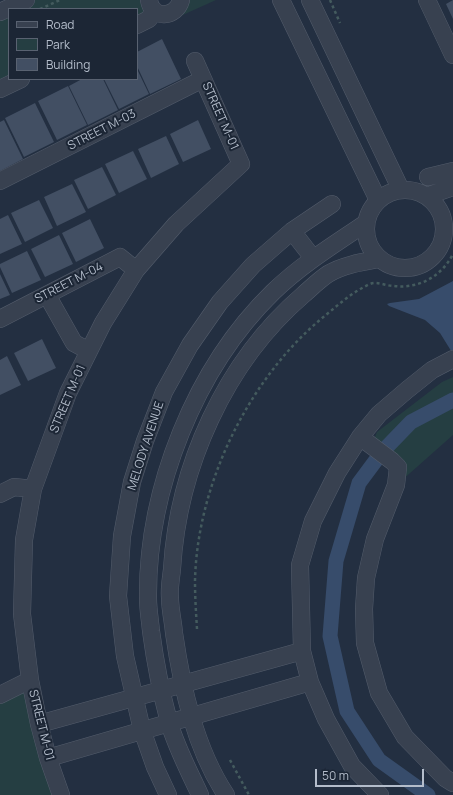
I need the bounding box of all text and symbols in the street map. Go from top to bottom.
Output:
legend [8,8,138,80]
text: Road [46,16,74,33]
text: Park [46,36,70,53]
text: Building [46,56,90,73]
street label: STREET M-01 [199,80,241,152]
street label: STREET M-03 [66,107,138,153]
street label: STREET M-04 [32,260,106,306]
street label: STREET M-01 [47,363,89,435]
street label: MELODY AVENUE [125,400,167,492]
street label: STREET M-01 [25,688,57,762]
scale bar [317,761,426,787]
text: 50 m [322,767,349,784]

